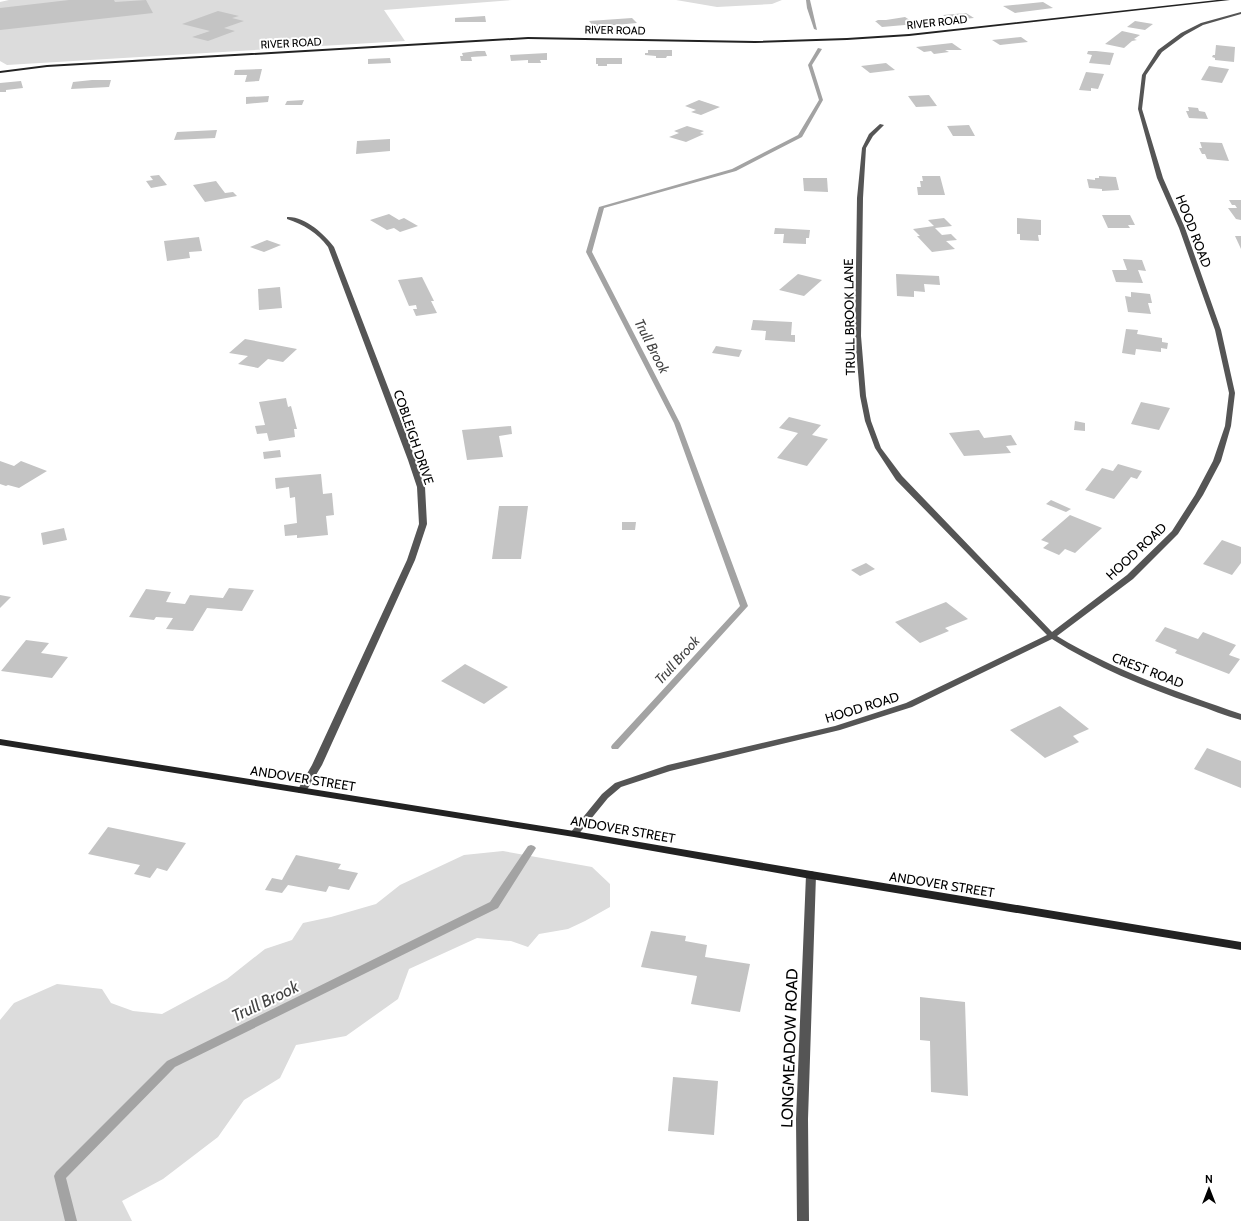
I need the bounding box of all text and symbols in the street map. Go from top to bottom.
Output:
street label: RIVER ROAD [906,12,968,32]
street label: RIVER ROAD [584,22,646,38]
street label: RIVER ROAD [260,34,322,52]
street label: HOOD ROAD [1173,192,1215,270]
street label: TRULL BROOK LANE [840,258,858,376]
water label: Trull Brook [631,316,674,377]
street label: COBLEIGH DRIVE [390,387,438,487]
street label: HOOD ROAD [1102,519,1170,583]
water label: Trull Brook [650,631,704,688]
street label: CREST ROAD [1110,649,1186,691]
street label: HOOD ROAD [823,688,901,726]
street label: ANDOVER STREET [249,762,357,794]
street label: ANDOVER STREET [569,812,677,846]
street label: ANDOVER STREET [888,868,996,900]
street label: LONGMEADOW ROAD [777,968,802,1128]
water label: Trull Brook [228,976,302,1026]
north arrow [1189,1169,1229,1209]
text: N [1205,1172,1213,1186]

